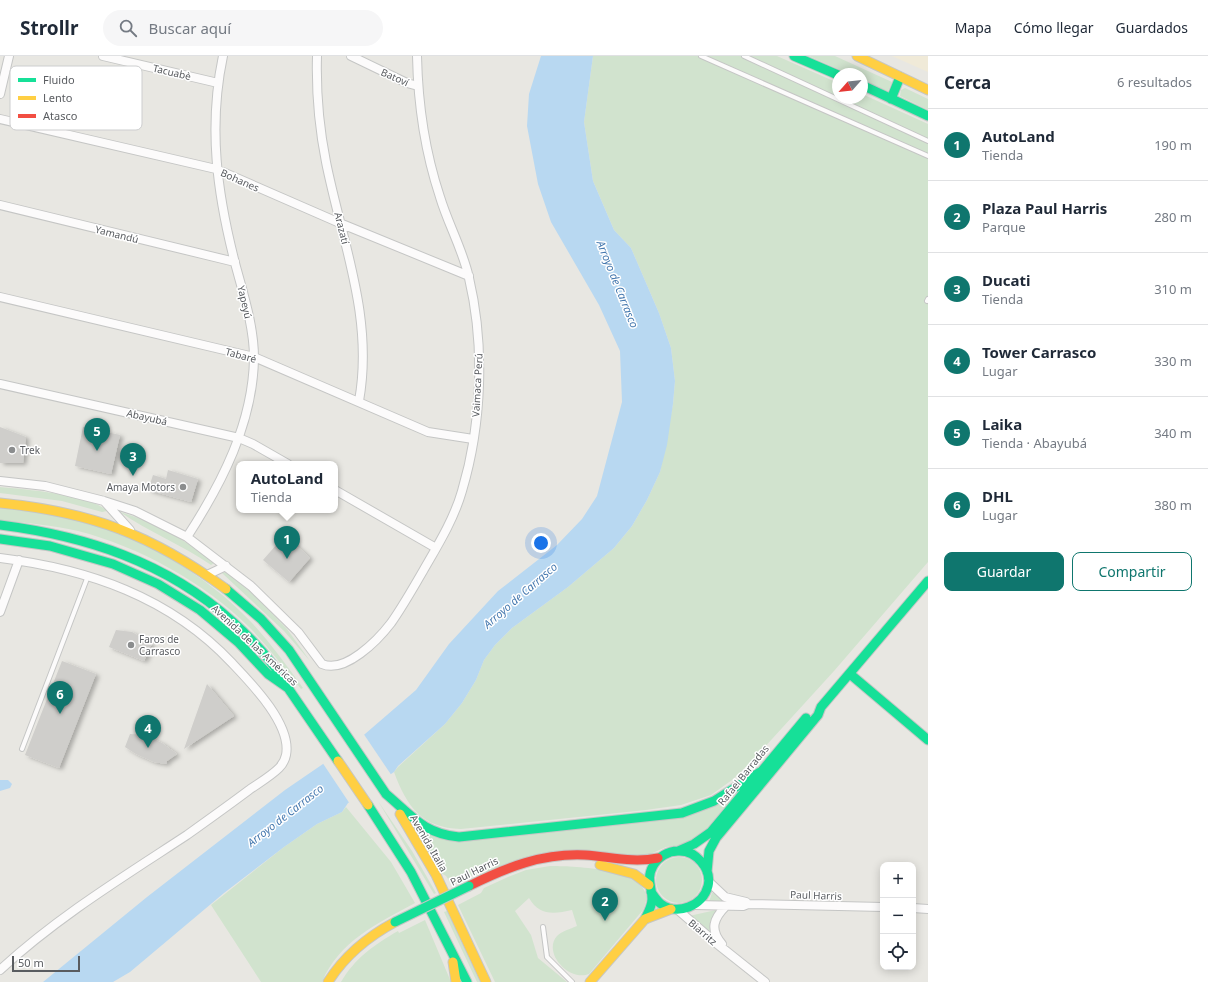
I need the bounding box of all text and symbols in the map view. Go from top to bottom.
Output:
search box [103,10,383,46]
text: Strollr [20,15,79,41]
icon: search [117,17,139,39]
text: Buscar aquí [149,18,231,38]
text: Mapa [955,18,992,37]
text: Cómo llegar [1014,18,1094,37]
text: Guardados [1116,18,1188,37]
street label: Tacuabè [152,61,193,83]
street label: Batoví [379,65,412,90]
legend [10,66,142,130]
north arrow [832,68,868,104]
text: Cerca [944,71,991,94]
text: Fluido [43,72,75,87]
text: 6 resultados [1117,73,1192,91]
text: Lento [43,90,73,105]
text: Atasco [43,108,78,123]
text: AutoLand [982,126,1055,146]
text: 1 [953,136,961,154]
text: 190 m [1154,136,1192,154]
text: Tienda [982,146,1023,164]
street label: Bohanes [218,165,262,195]
text: Plaza Paul Harris [982,198,1107,218]
text: 2 [953,208,961,226]
text: 280 m [1154,208,1192,226]
street label: Arazatí [331,211,353,246]
text: Parque [982,218,1026,236]
street label: Yamandú [94,222,140,246]
water label: Arroyo de Carrasco [593,237,642,330]
text: Ducati [982,270,1030,290]
text: 3 [953,280,961,298]
text: 310 m [1154,280,1192,298]
street label: Yapeyú [234,284,256,320]
text: Tienda [982,290,1023,308]
text: Tower Carrasco [982,342,1096,362]
street label: Tabaré [224,344,258,366]
text: 4 [953,352,961,370]
text: 330 m [1154,352,1192,370]
street label: Vaimaca Perú [468,353,486,417]
text: Lugar [982,362,1018,380]
street label: Abayubá [125,406,169,428]
text: Laika [982,414,1022,434]
pin: 5 [84,418,110,451]
text: 5 [953,424,961,442]
text: 340 m [1154,424,1192,442]
text: Tienda · Abayubá [982,434,1087,452]
place label: Trek [20,443,41,457]
pin: 3 [120,443,146,476]
marker: Trek [7,445,17,455]
popup [236,461,338,513]
text: AutoLand [251,468,323,488]
place label: Amaya Motors [107,480,175,494]
marker: Amaya Motors [178,482,188,492]
text: DHL [982,486,1013,506]
text: Tienda [251,488,292,506]
text: 6 [953,496,961,514]
text: 380 m [1154,496,1192,514]
text: Lugar [982,506,1018,524]
pin: 1 [274,526,300,559]
your location [531,533,551,553]
button: Guardar [944,552,1064,591]
button: Compartir [1072,552,1192,591]
water label: Arroyo de Carrasco [479,559,560,632]
street label: Avenida de las Américas [209,601,301,689]
place label: Faros de Carrasco [139,632,180,658]
marker: Faros de Carrasco [126,640,136,650]
pin: 6 [47,681,73,714]
pin: 4 [135,715,161,748]
street label: Rafael Barradas [714,742,772,808]
water label: Arroyo de Carrasco [243,780,326,850]
street label: Avenida Italia [407,812,451,874]
street label: Paul Harris [448,853,500,889]
map controls [880,862,916,970]
button: + [880,862,916,898]
street label: Paul Harris [790,887,842,903]
pin: 2 [592,888,618,921]
button: − [880,898,916,934]
street label: Biarritz [686,916,721,949]
button: locate [880,934,916,970]
scale bar [12,954,80,973]
text: 50 m [18,955,44,970]

